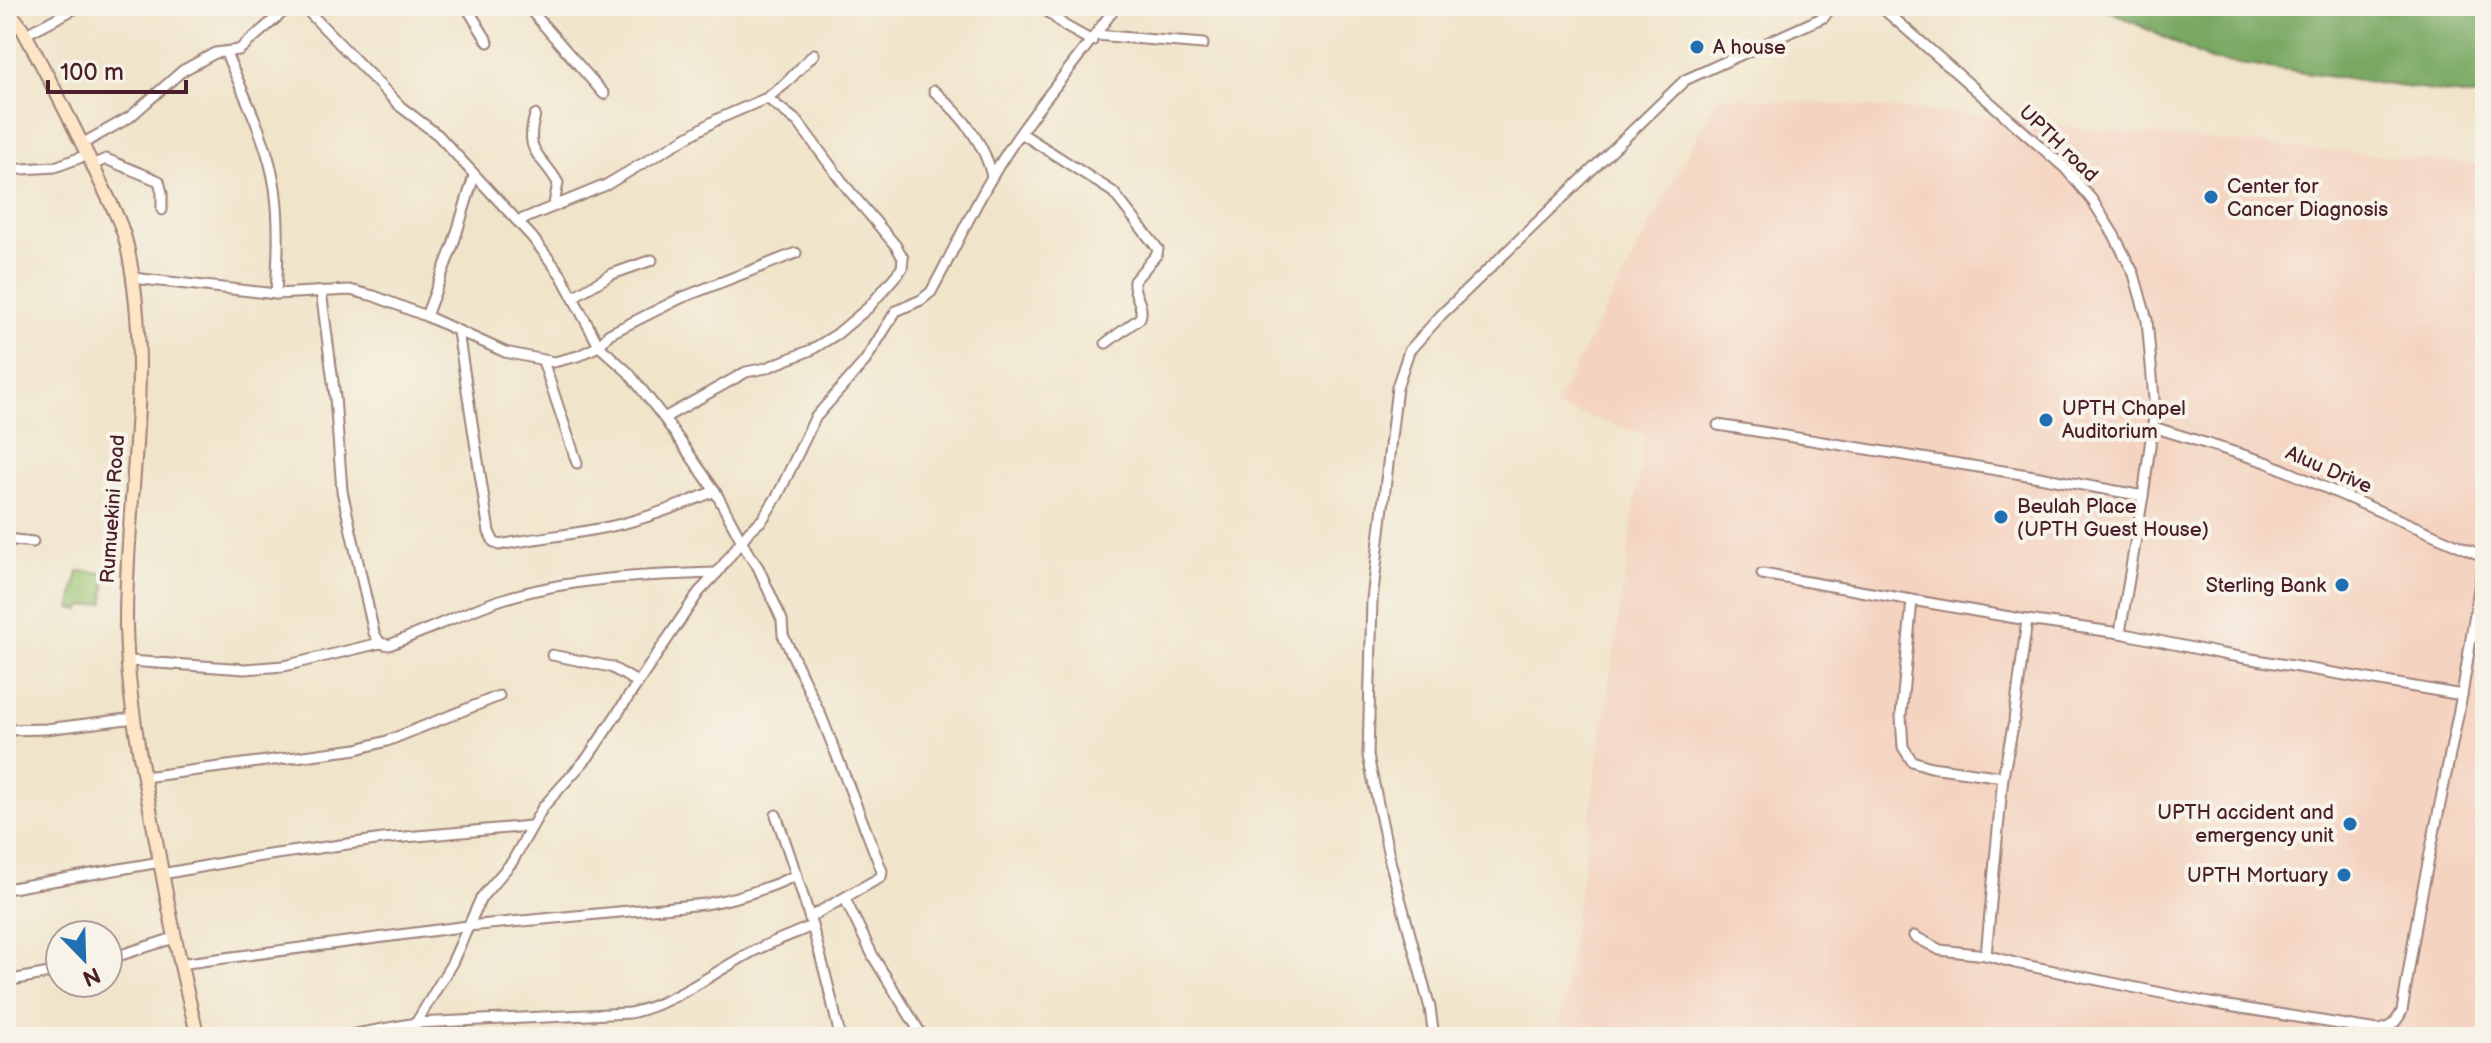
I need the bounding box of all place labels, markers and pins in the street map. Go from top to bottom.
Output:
place label: A house [1713,36,1786,60]
marker: A house [1688,38,1706,56]
place label: Center for Cancer Diagnosis [2227,175,2388,222]
marker: Center for Cancer Diagnosis [2202,188,2220,206]
place label: UPTH Chapel Auditorium [2062,397,2186,444]
marker: UPTH Chapel Auditorium [2037,411,2055,429]
place label: Beulah Place (UPTH Guest House) [2017,495,2209,542]
marker: Beulah Place (UPTH Guest House) [1992,508,2010,526]
place label: Sterling Bank [2206,574,2326,598]
marker: Sterling Bank [2333,576,2351,594]
place label: UPTH accident and emergency unit [2157,801,2334,848]
marker: UPTH accident and emergency unit [2341,815,2359,833]
place label: UPTH Mortuary [2187,864,2328,888]
marker: UPTH Mortuary [2335,866,2353,884]

